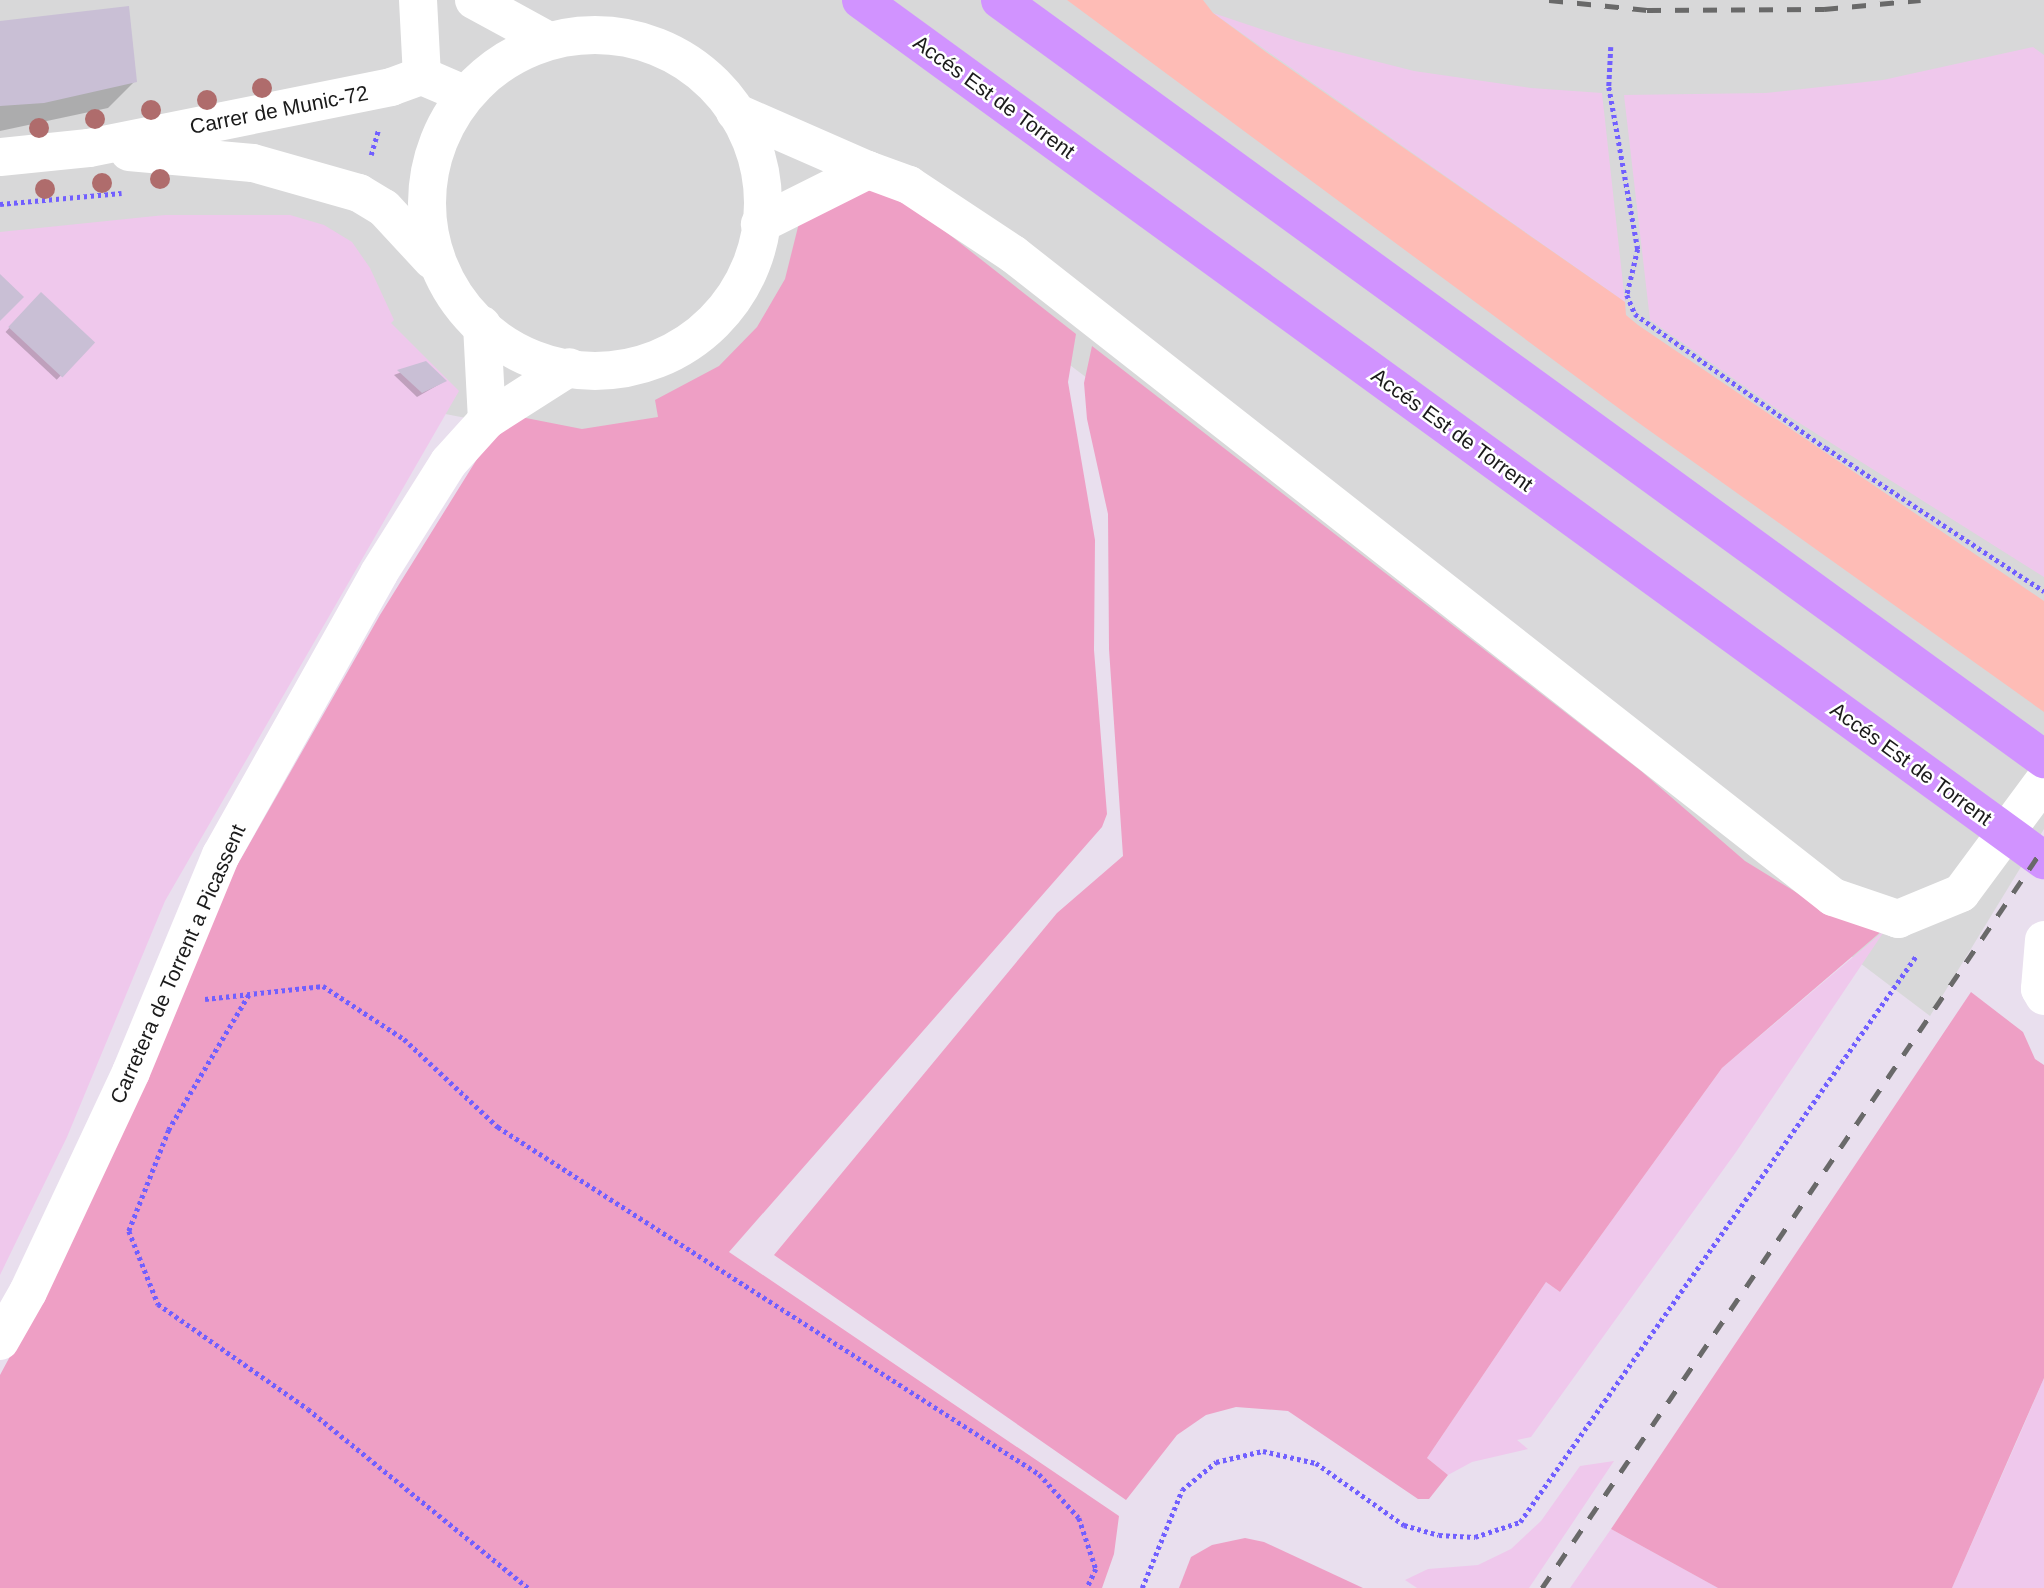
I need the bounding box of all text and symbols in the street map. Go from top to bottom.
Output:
street label: Accés Est de Torrent [908,30,1080,164]
street label: Carrer de Munic-72 [188,80,370,140]
street label: Accés Est de Torrent [1366,363,1538,497]
street label: Accés Est de Torrent [1825,697,1997,831]
street label: Carretera de Torrent a Picassent [105,820,251,1108]

